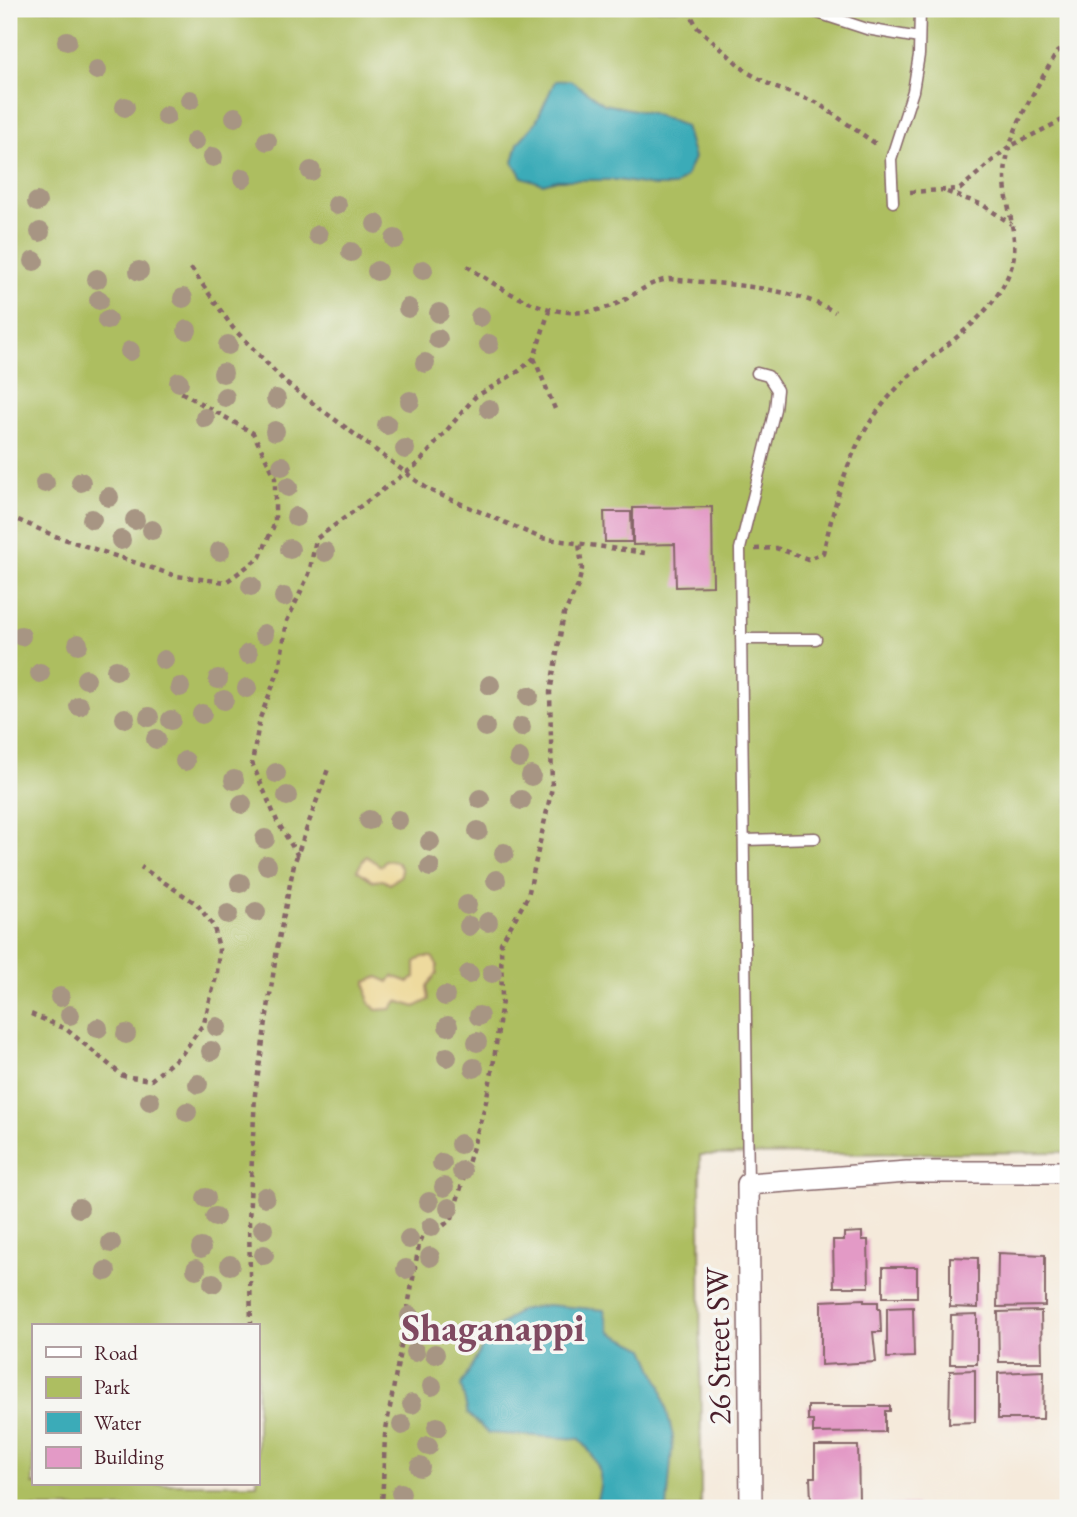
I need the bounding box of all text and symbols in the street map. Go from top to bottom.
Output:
street label: 26 Street SW [696,1266,740,1425]
district label: Shaganappi [401,1303,585,1352]
legend [32,1324,259,1486]
text: Road [94,1339,138,1366]
text: Park [94,1373,131,1400]
text: Water [94,1409,141,1436]
text: Building [94,1443,164,1470]

